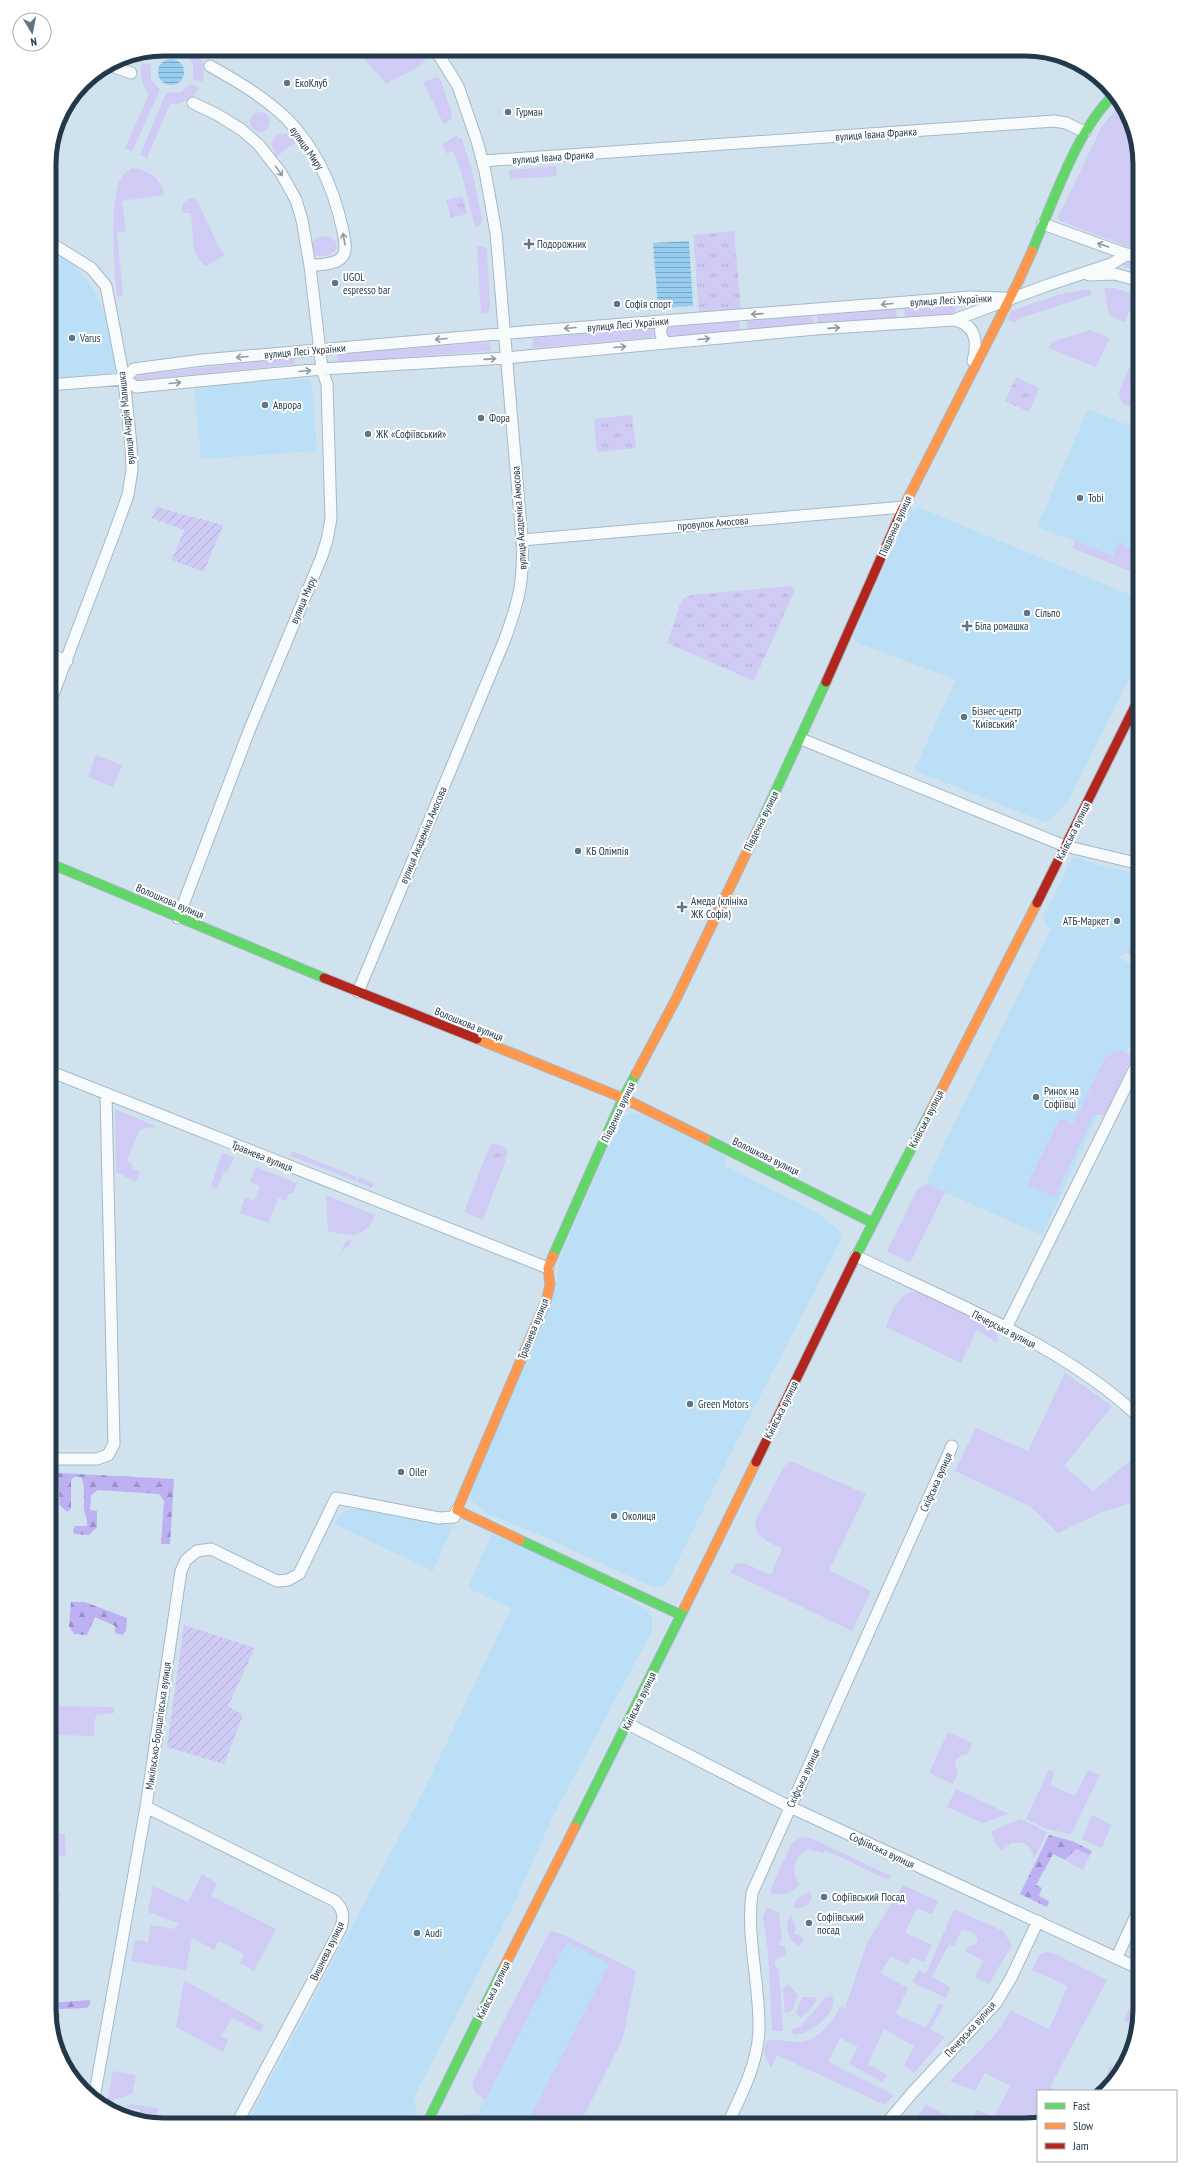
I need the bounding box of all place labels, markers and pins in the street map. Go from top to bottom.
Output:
place label: ЕкоКлуб [295,76,328,90]
marker: ЕкоКлуб [282,78,292,88]
place label: Гурман [516,105,543,119]
marker: Гурман [503,107,513,117]
place label: Подорожник [537,237,587,251]
marker: Подорожник [524,239,534,249]
place label: UGOL espresso bar [343,270,390,297]
marker: UGOL espresso bar [330,278,340,288]
place label: Софія спорт [625,297,672,311]
marker: Софія спорт [612,299,622,309]
place label: Varus [79,331,101,345]
marker: Varus [67,333,77,343]
place label: Аврора [273,398,301,412]
marker: Аврора [260,400,270,410]
place label: Фора [489,411,510,425]
marker: Фора [476,413,486,423]
place label: ЖК «Софіївський» [375,427,446,441]
marker: ЖК «Софіївський» [363,429,373,439]
place label: Tobi [1088,491,1104,505]
marker: Tobi [1075,493,1085,503]
place label: Сільпо [1035,606,1061,620]
marker: Сільпо [1022,608,1032,618]
place label: Біла ромашка [975,619,1028,633]
marker: Біла ромашка [962,621,972,631]
place label: Бізнес-центр "Київський" [972,704,1022,731]
marker: Бізнес-центр "Київський" [959,712,969,722]
place label: КБ Олімпія [586,844,628,858]
marker: КБ Олімпія [573,846,583,856]
place label: Амеда (клініка ЖК Софія) [690,894,748,921]
marker: Амеда (клініка ЖК Софія) [676,901,688,913]
place label: АТБ-Маркет [1063,914,1109,928]
marker: АТБ-Маркет [1112,916,1122,926]
place label: Ринок на Софіївці [1044,1084,1079,1111]
marker: Ринок на Софіївці [1031,1092,1041,1102]
place label: Green Motors [698,1397,749,1411]
marker: Green Motors [685,1399,695,1409]
place label: Oiler [409,1465,428,1479]
marker: Oiler [396,1467,406,1477]
place label: Околиця [622,1509,655,1523]
marker: Околиця [609,1511,619,1521]
place label: Софіївський Посад [832,1890,905,1904]
marker: Софіївський Посад [819,1892,829,1902]
place label: Софіївський посад [817,1910,864,1937]
marker: Софіївський посад [804,1918,814,1928]
place label: Audi [425,1926,442,1940]
marker: Audi [412,1928,422,1938]

